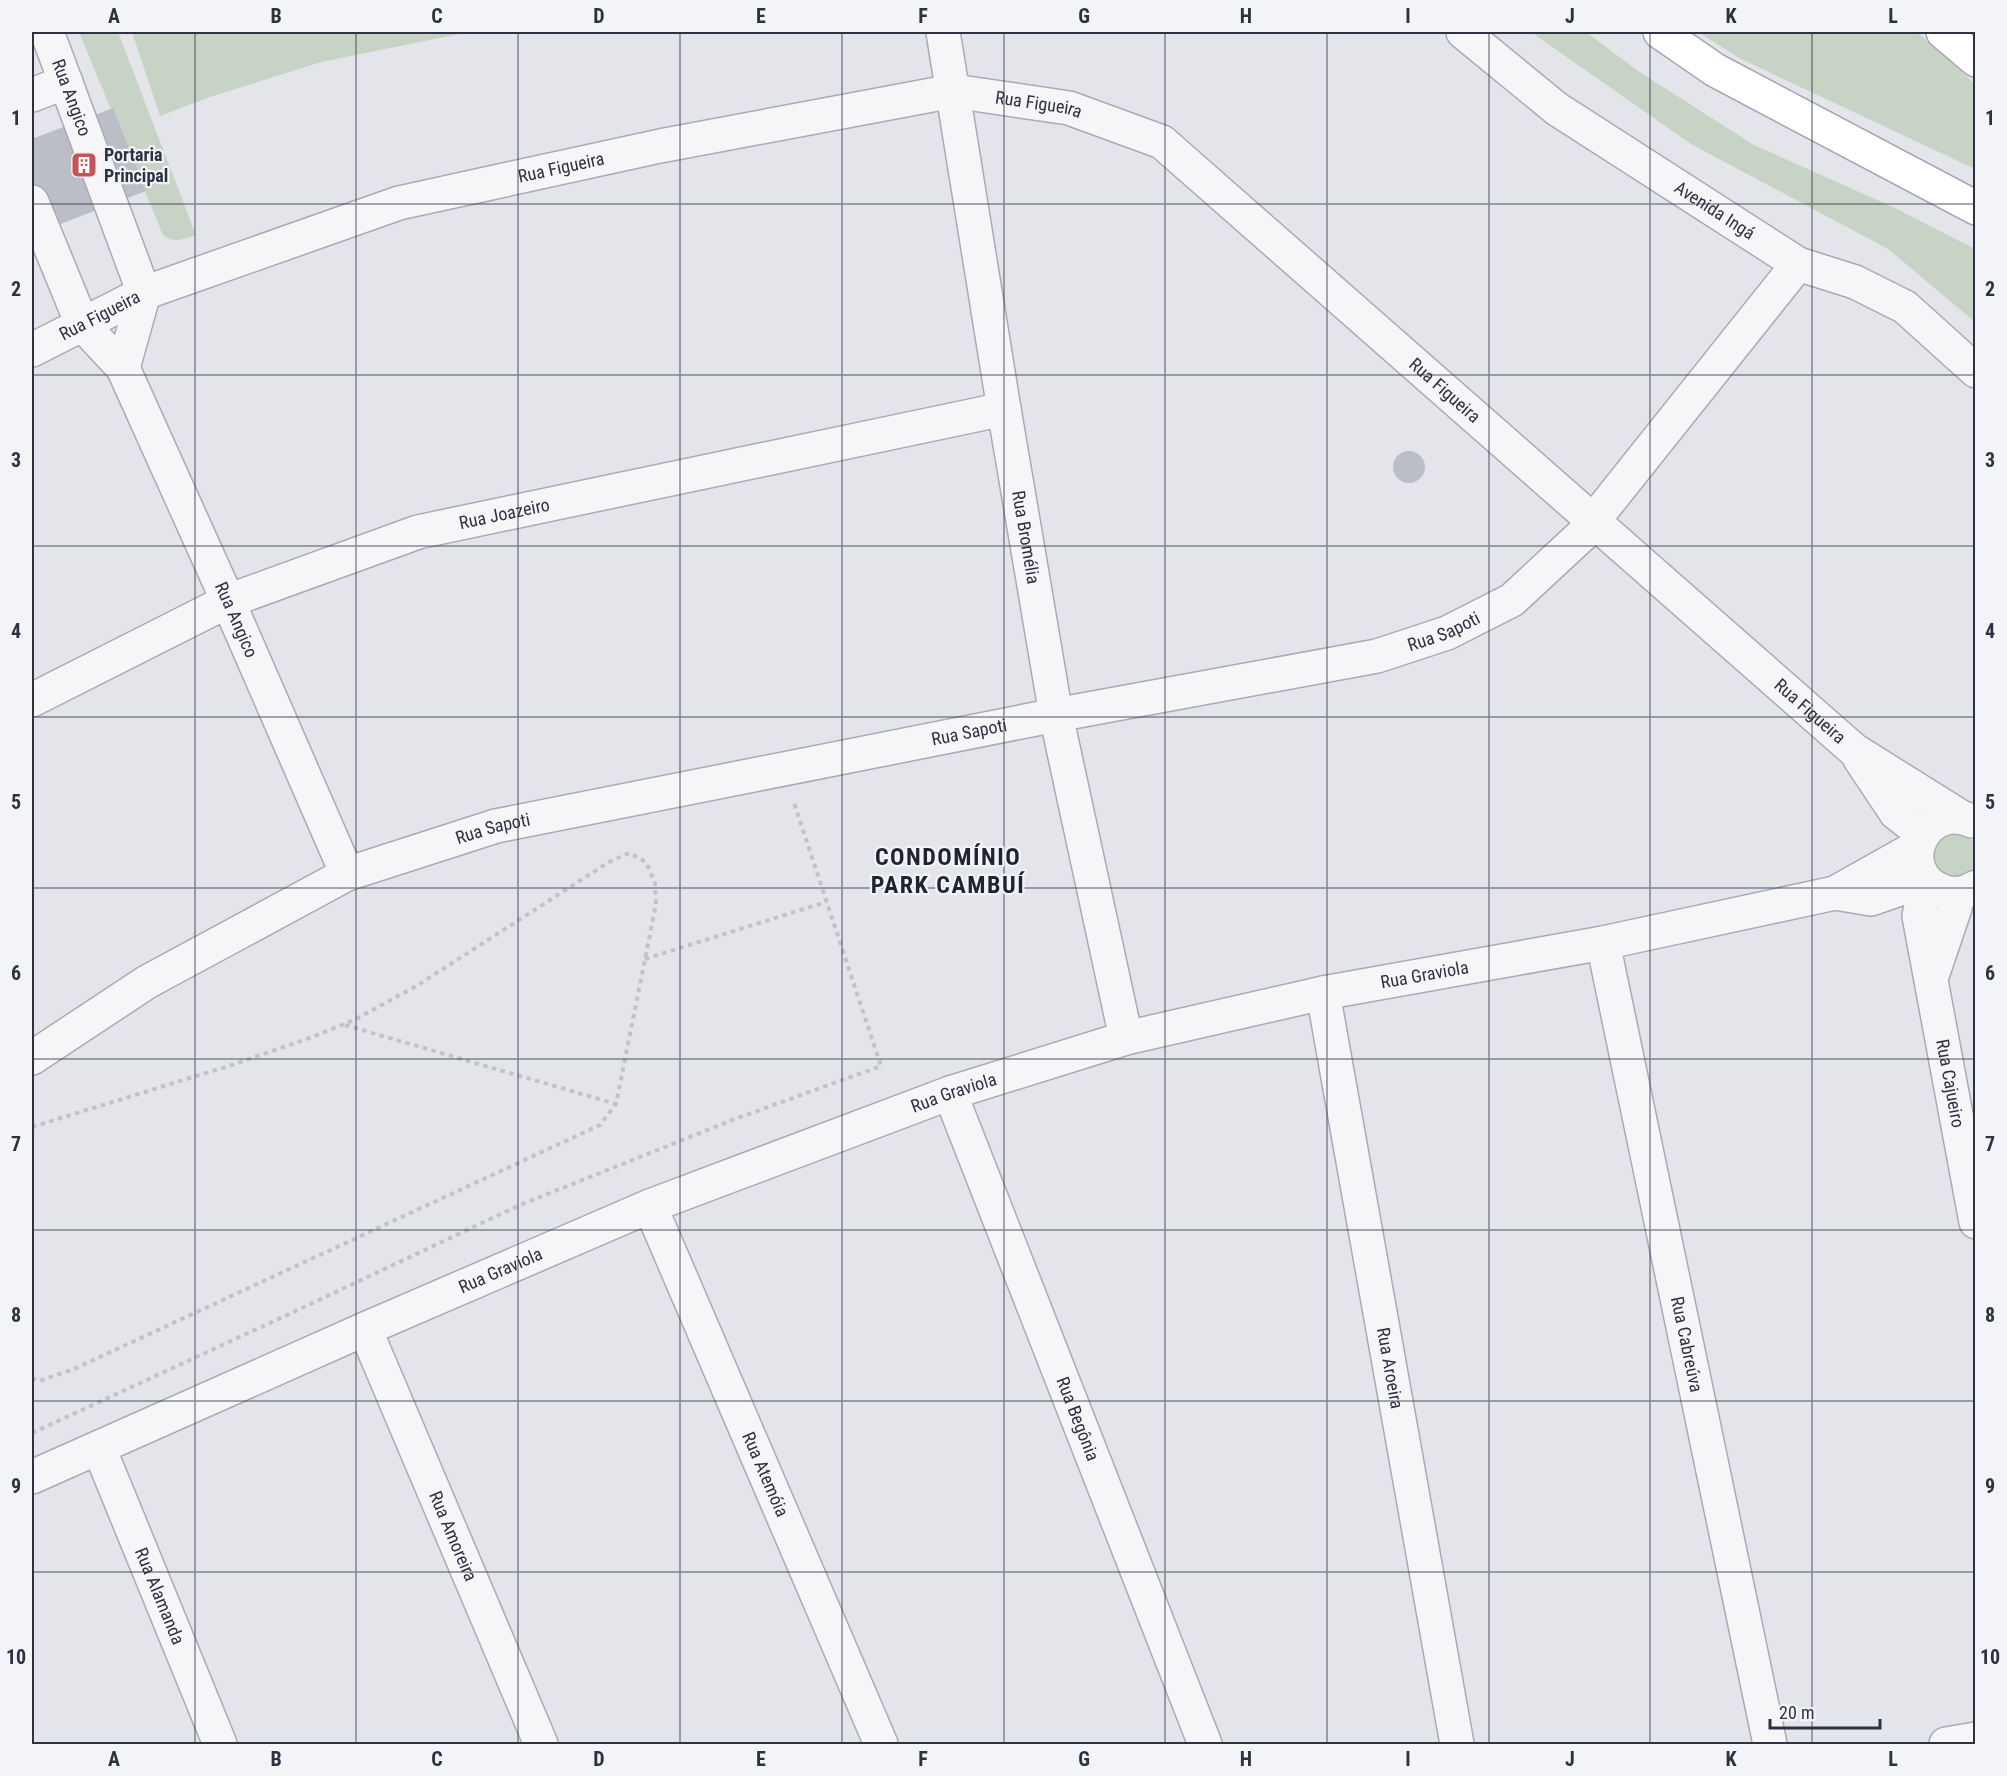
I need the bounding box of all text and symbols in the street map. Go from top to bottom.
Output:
text: A [108,4,120,28]
text: B [270,4,282,28]
text: C [431,4,443,28]
text: D [593,4,605,28]
text: E [756,4,766,28]
text: F [918,4,928,28]
text: G [1078,4,1090,28]
text: H [1240,4,1252,28]
text: I [1405,4,1411,28]
text: J [1565,4,1575,28]
text: K [1725,4,1737,28]
text: L [1888,4,1898,28]
street label: Rua Angico [48,56,96,139]
street label: Rua Figueira [994,86,1085,122]
text: 1 [11,106,21,130]
text: 1 [1985,106,1995,130]
place label: Portaria Principal [104,144,168,186]
street label: Rua Figueira [516,147,606,187]
building icon: Portaria Principal [69,150,99,180]
street label: Avenida Ingá [1671,176,1759,244]
text: 2 [11,277,21,301]
text: 2 [1985,277,1995,301]
street label: Rua Figueira [56,286,143,344]
street label: Rua Figueira [1405,353,1485,427]
text: 3 [11,448,21,472]
text: 3 [1985,448,1995,472]
street label: Rua Bromélia [1008,489,1045,585]
street label: Rua Joazeiro [457,494,552,533]
street label: Rua Angico [211,578,262,661]
street label: Rua Sapoti [1405,607,1483,655]
text: 4 [11,619,21,643]
text: 4 [1985,619,1995,643]
street label: Rua Figueira [1770,674,1850,748]
street label: Rua Sapoti [930,714,1009,749]
text: 5 [11,790,21,814]
text: 5 [1985,790,1995,814]
street label: Rua Sapoti [453,808,532,848]
district label: CONDOMÍNIO PARK CAMBUÍ [871,843,1025,899]
street label: Rua Graviola [1379,956,1470,993]
text: 6 [11,961,21,985]
text: 6 [1985,961,1995,985]
street label: Rua Cajueiro [1932,1037,1969,1129]
street label: Rua Graviola [908,1068,999,1117]
text: 7 [11,1132,21,1156]
text: 7 [1985,1132,1995,1156]
street label: Rua Graviola [455,1243,545,1297]
street label: Rua Cabreúva [1667,1294,1707,1394]
text: 8 [11,1303,21,1327]
text: 8 [1985,1303,1995,1327]
street label: Rua Aroeira [1373,1326,1408,1410]
street label: Rua Begônia [1052,1374,1104,1464]
street label: Rua Atemóia [738,1428,793,1520]
text: 9 [11,1474,21,1498]
text: 9 [1985,1474,1995,1498]
street label: Rua Amoreira [425,1488,482,1584]
street label: Rua Alamanda [131,1544,189,1647]
text: 10 [6,1645,26,1669]
text: 10 [1980,1645,2000,1669]
scale bar [1770,1692,1880,1730]
text: 20 m [1779,1702,1814,1723]
text: A [108,1747,120,1771]
text: B [270,1747,282,1771]
text: C [431,1747,443,1771]
text: D [593,1747,605,1771]
text: E [756,1747,766,1771]
text: F [918,1747,928,1771]
text: G [1078,1747,1090,1771]
text: H [1240,1747,1252,1771]
text: I [1405,1747,1411,1771]
text: J [1565,1747,1575,1771]
text: K [1725,1747,1737,1771]
text: L [1888,1747,1898,1771]

